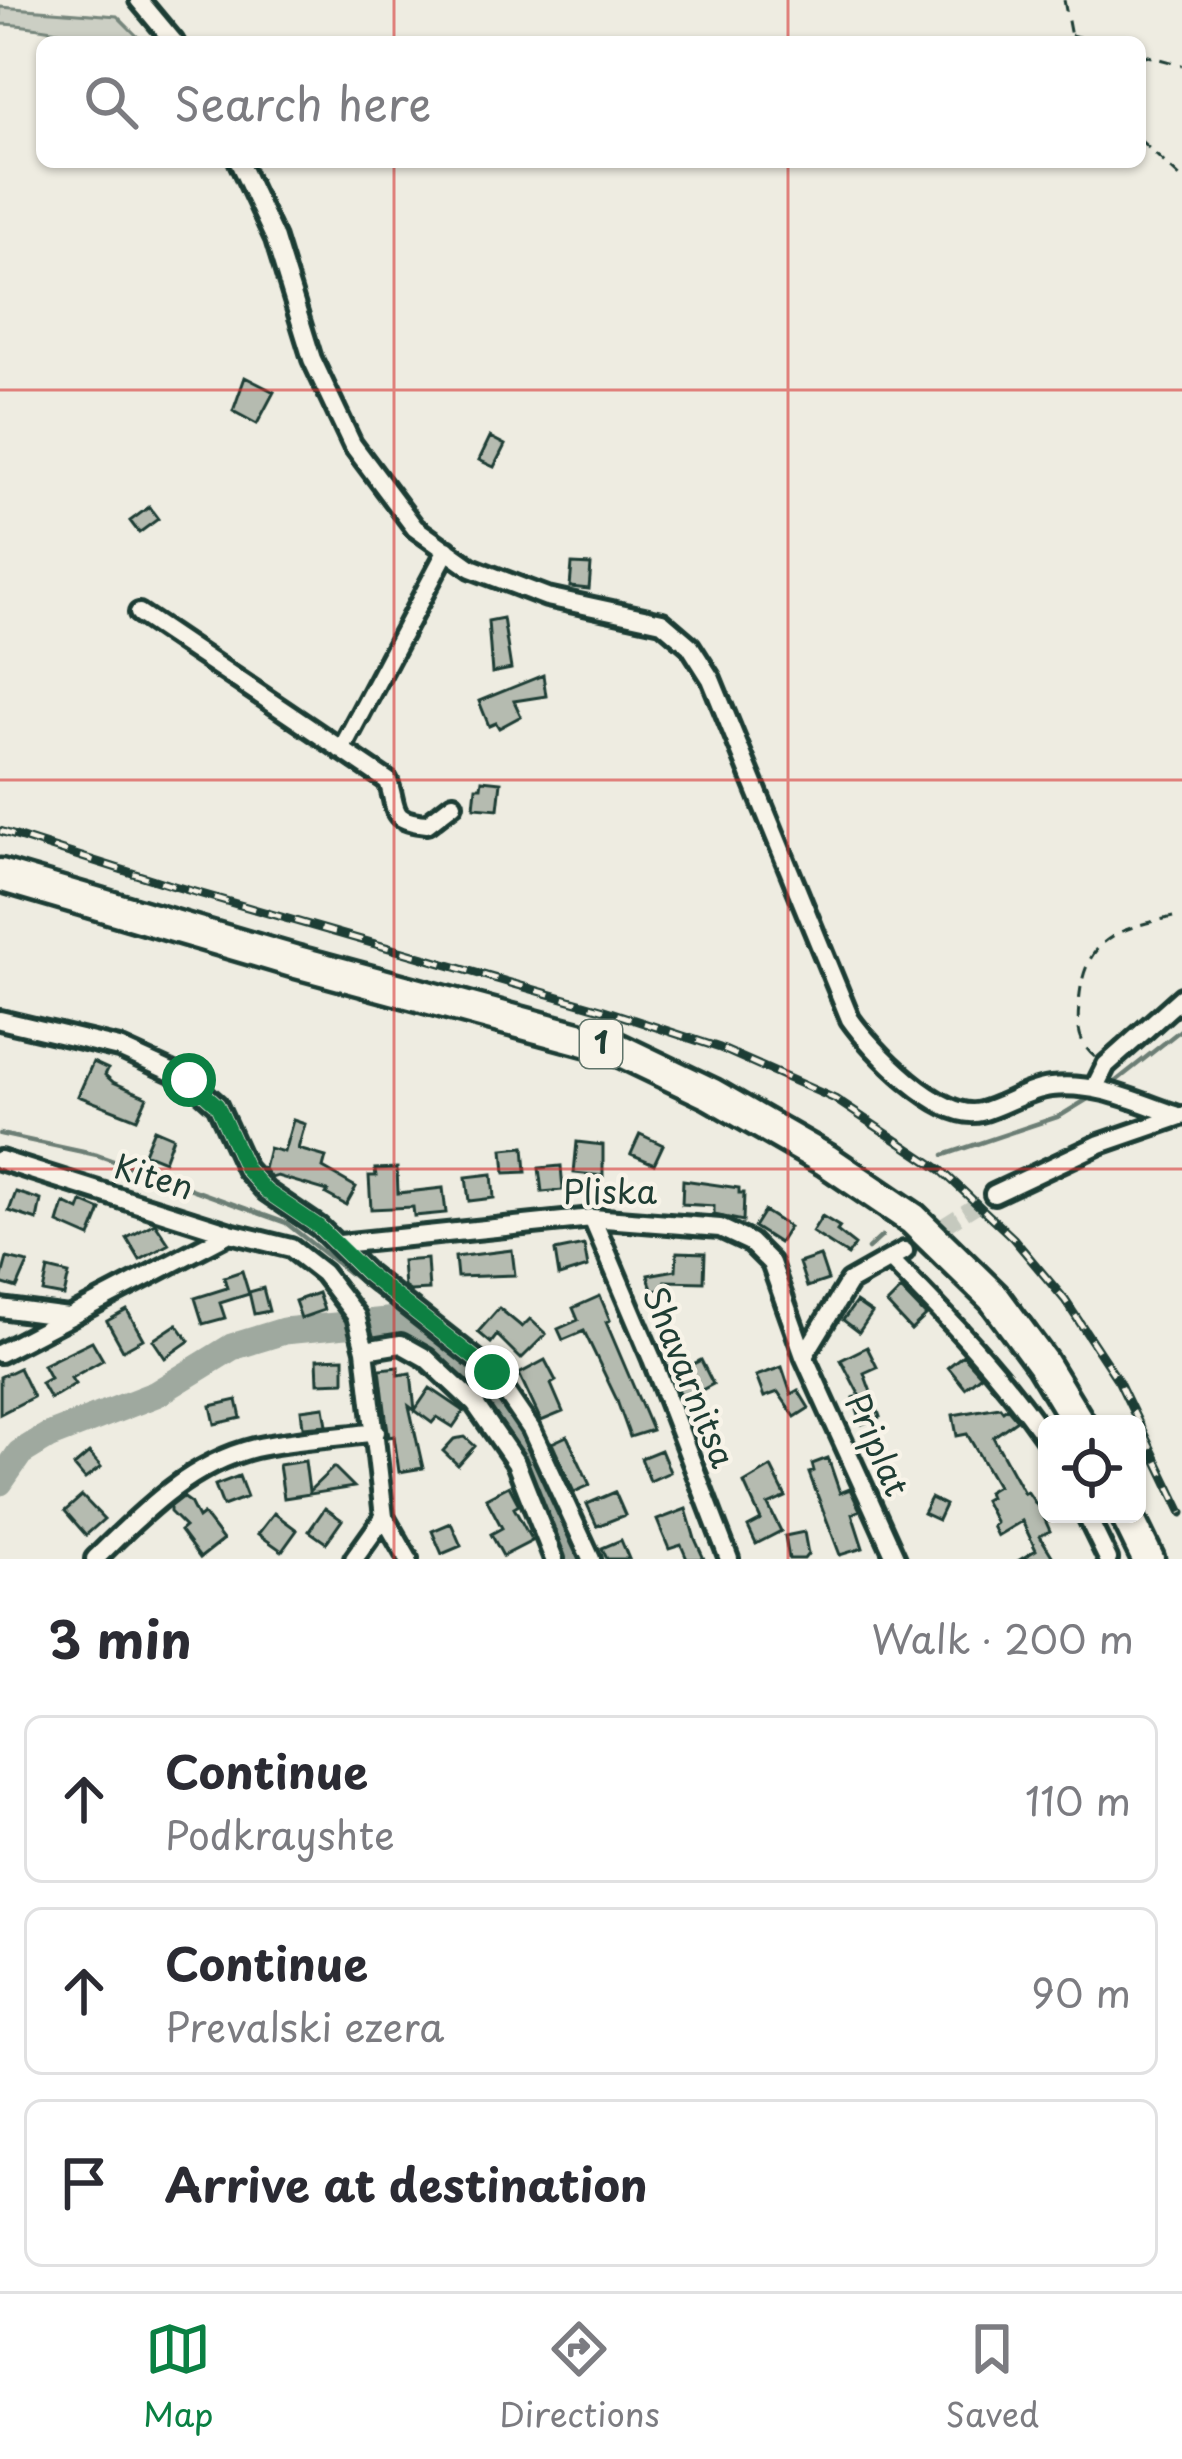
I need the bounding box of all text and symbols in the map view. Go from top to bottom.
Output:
search box [36,36,1146,168]
text: Search here [174,68,431,136]
icon: search [78,69,144,135]
road number: 1 [580,1020,622,1068]
route start [162,1053,216,1107]
street label: Kiten [109,1139,200,1211]
street label: Pliska [563,1165,657,1215]
street label: Shavarnitsa [632,1278,750,1475]
route end [465,1345,519,1399]
street label: Priplat [834,1385,924,1504]
map controls [1038,1415,1146,1523]
button: locate [1038,1415,1146,1523]
text: 3 min [48,1599,192,1676]
text: Walk · 200 m [871,1608,1134,1667]
text: Continue [165,1736,368,1804]
icon: ahead [51,1766,117,1832]
text: 110 m [1025,1770,1131,1829]
text: Podkrayshte [165,1804,395,1863]
text: Continue [165,1928,368,1996]
icon: ahead [51,1958,117,2024]
text: 90 m [1031,1962,1131,2021]
text: Prevalski ezera [165,1996,444,2055]
text: Arrive at destination [165,2149,648,2217]
icon: arrive [51,2150,117,2216]
tab: Map [143,2316,213,2438]
tab: Directions [499,2316,660,2438]
tab: Saved [945,2316,1039,2438]

